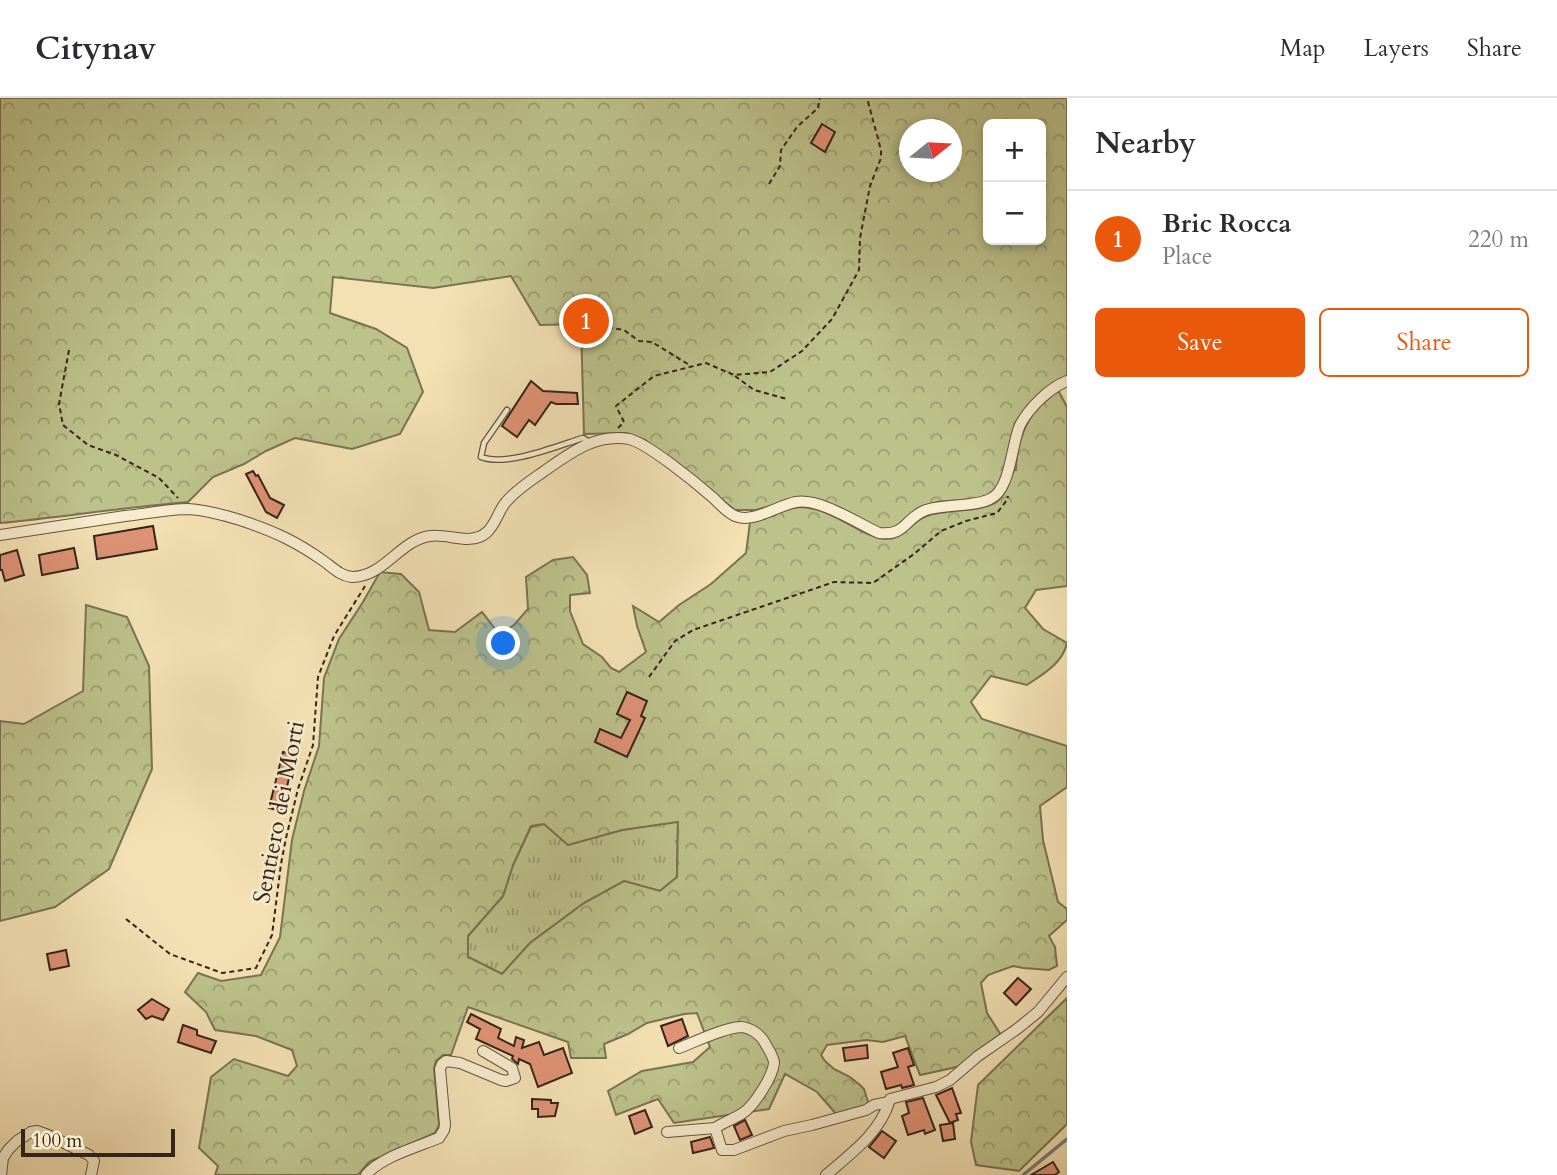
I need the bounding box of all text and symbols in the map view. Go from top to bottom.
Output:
text: Citynav [35,26,156,71]
text: Map [1280,32,1326,65]
text: Layers [1364,32,1429,65]
text: Share [1467,32,1522,65]
north arrow [899,119,962,182]
map controls [983,119,1046,245]
button: + [983,119,1046,182]
text: Nearby [1095,123,1196,164]
button: − [983,182,1046,245]
text: Bric Rocca [1162,206,1291,241]
text: 1 [1112,224,1124,255]
text: 220 m [1468,224,1529,255]
text: Place [1162,241,1212,272]
pin: 1 [563,295,609,347]
button: Save [1095,308,1305,377]
button: Share [1319,308,1529,377]
your location [486,626,520,660]
street label: Sentiero dei Morti [245,718,313,906]
scale bar [21,1126,175,1158]
text: 100 m [32,1128,82,1154]

